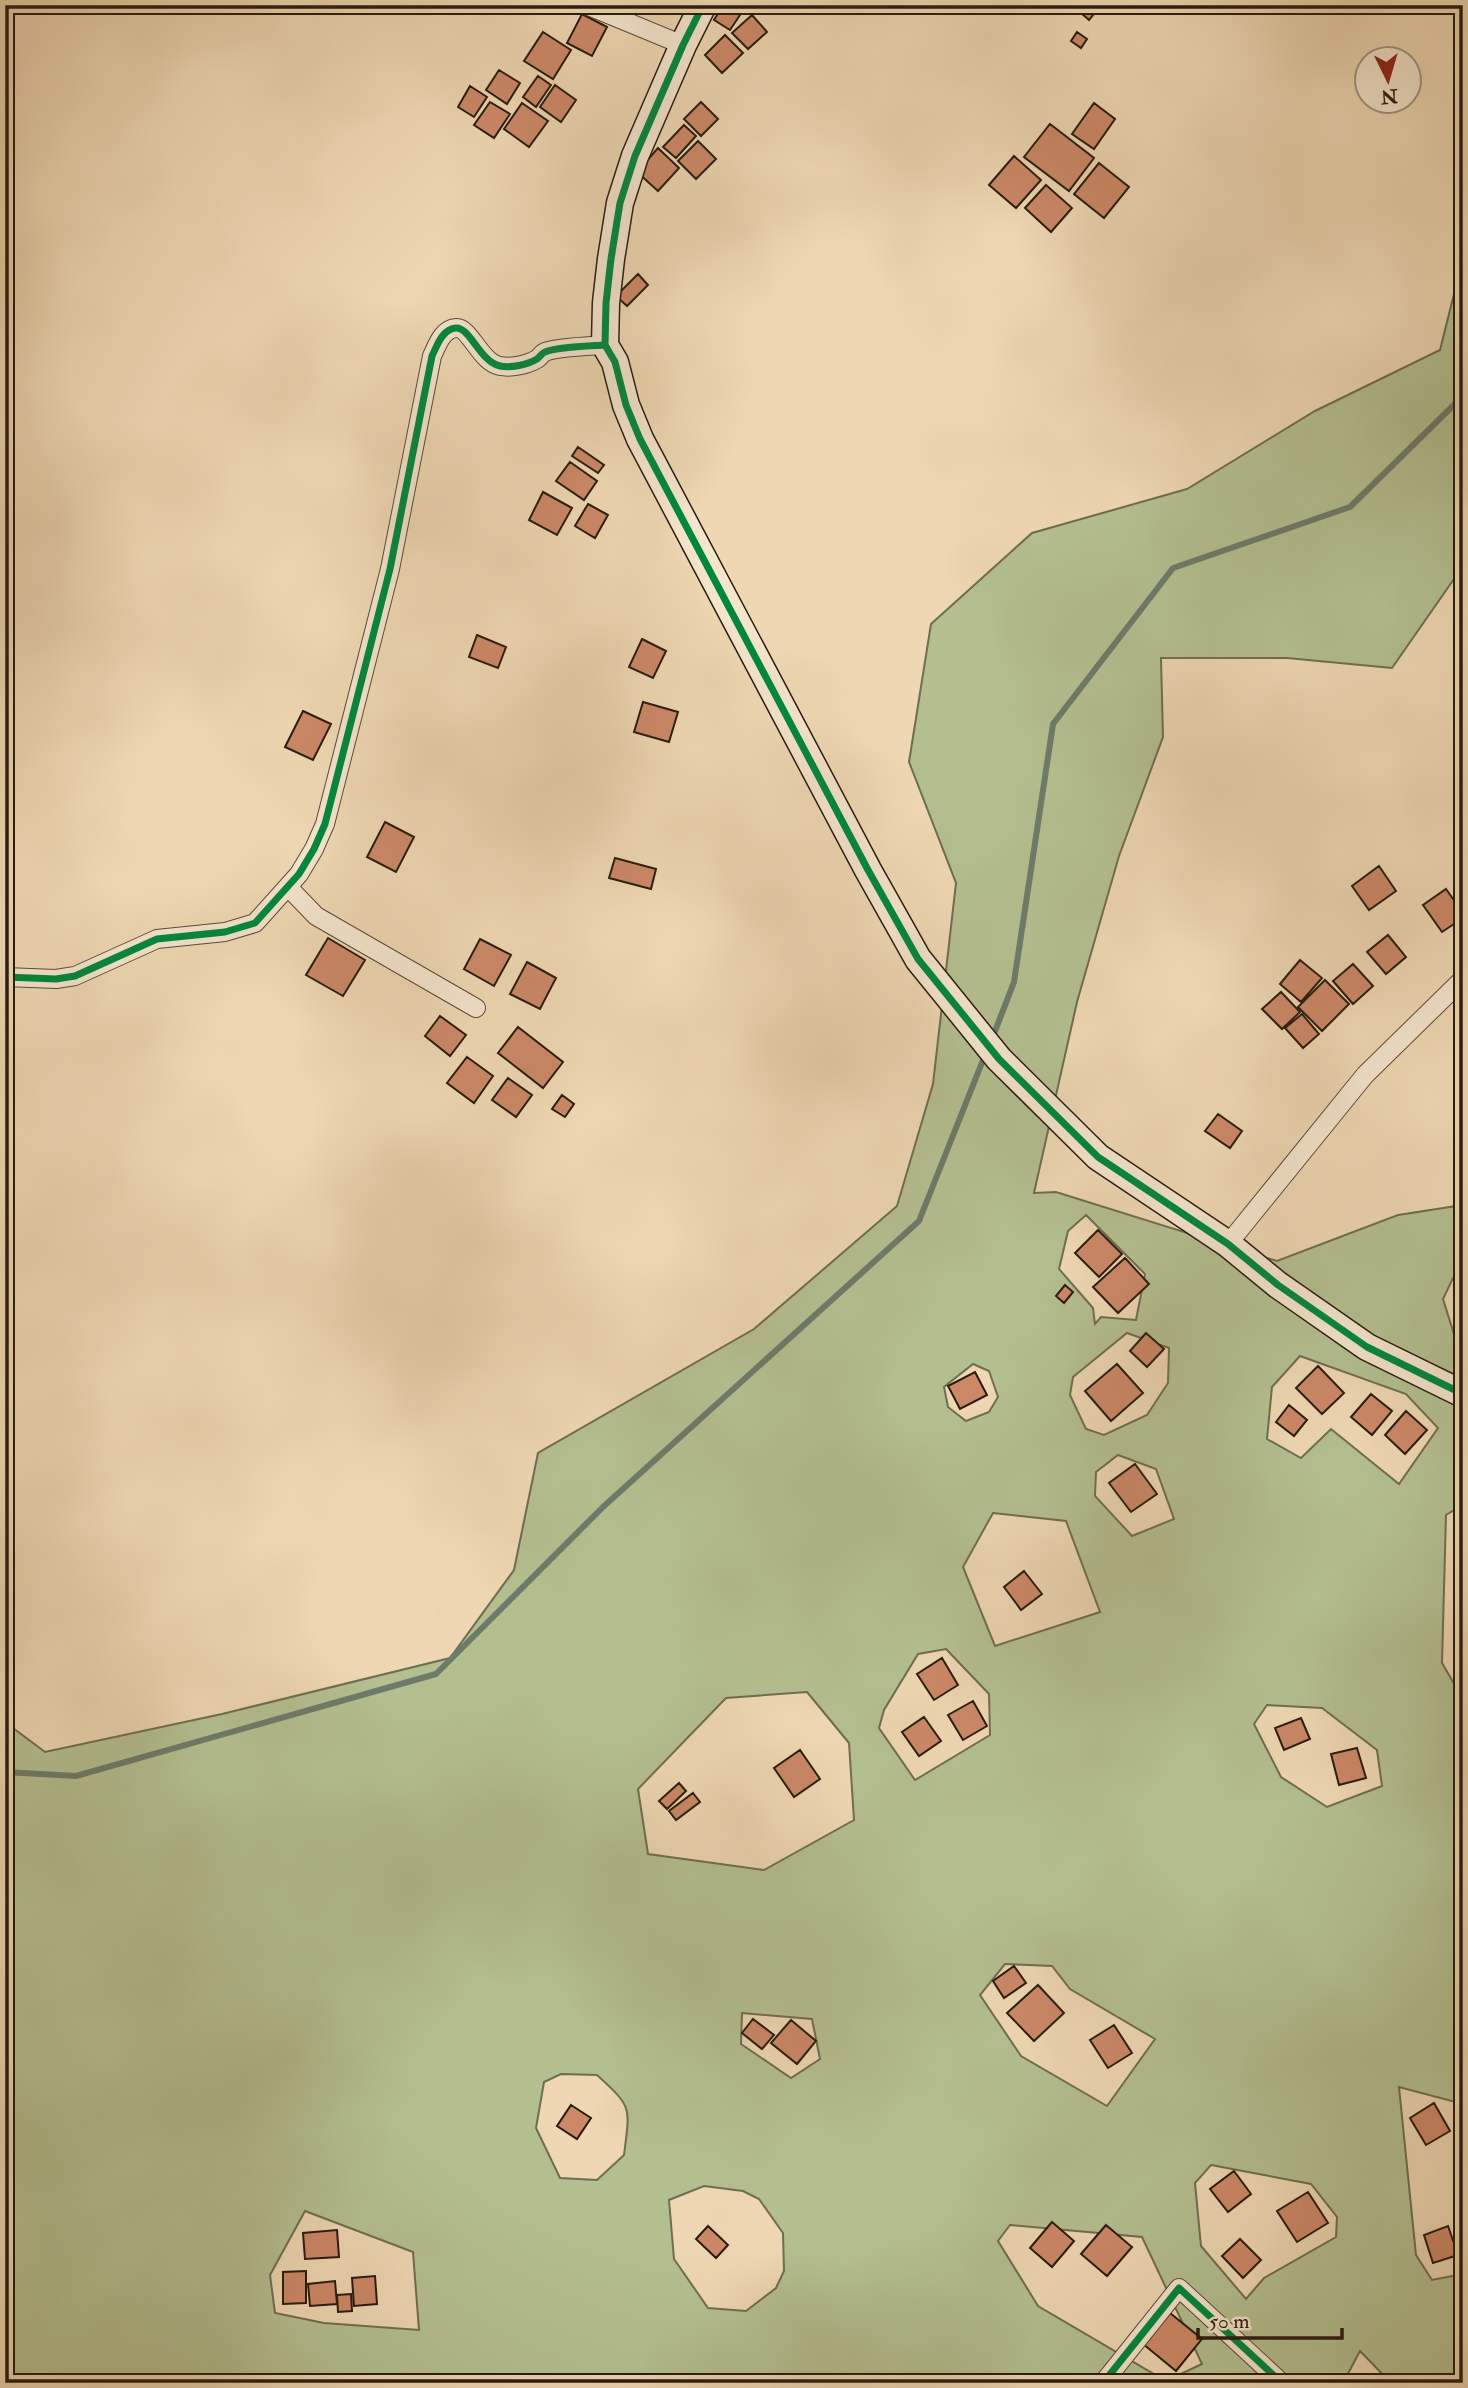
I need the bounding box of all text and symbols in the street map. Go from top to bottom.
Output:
north arrow [1352,46,1422,116]
text: N [1379,83,1400,109]
scale bar [1198,2297,1342,2341]
text: 50 m [1209,2308,1250,2335]

